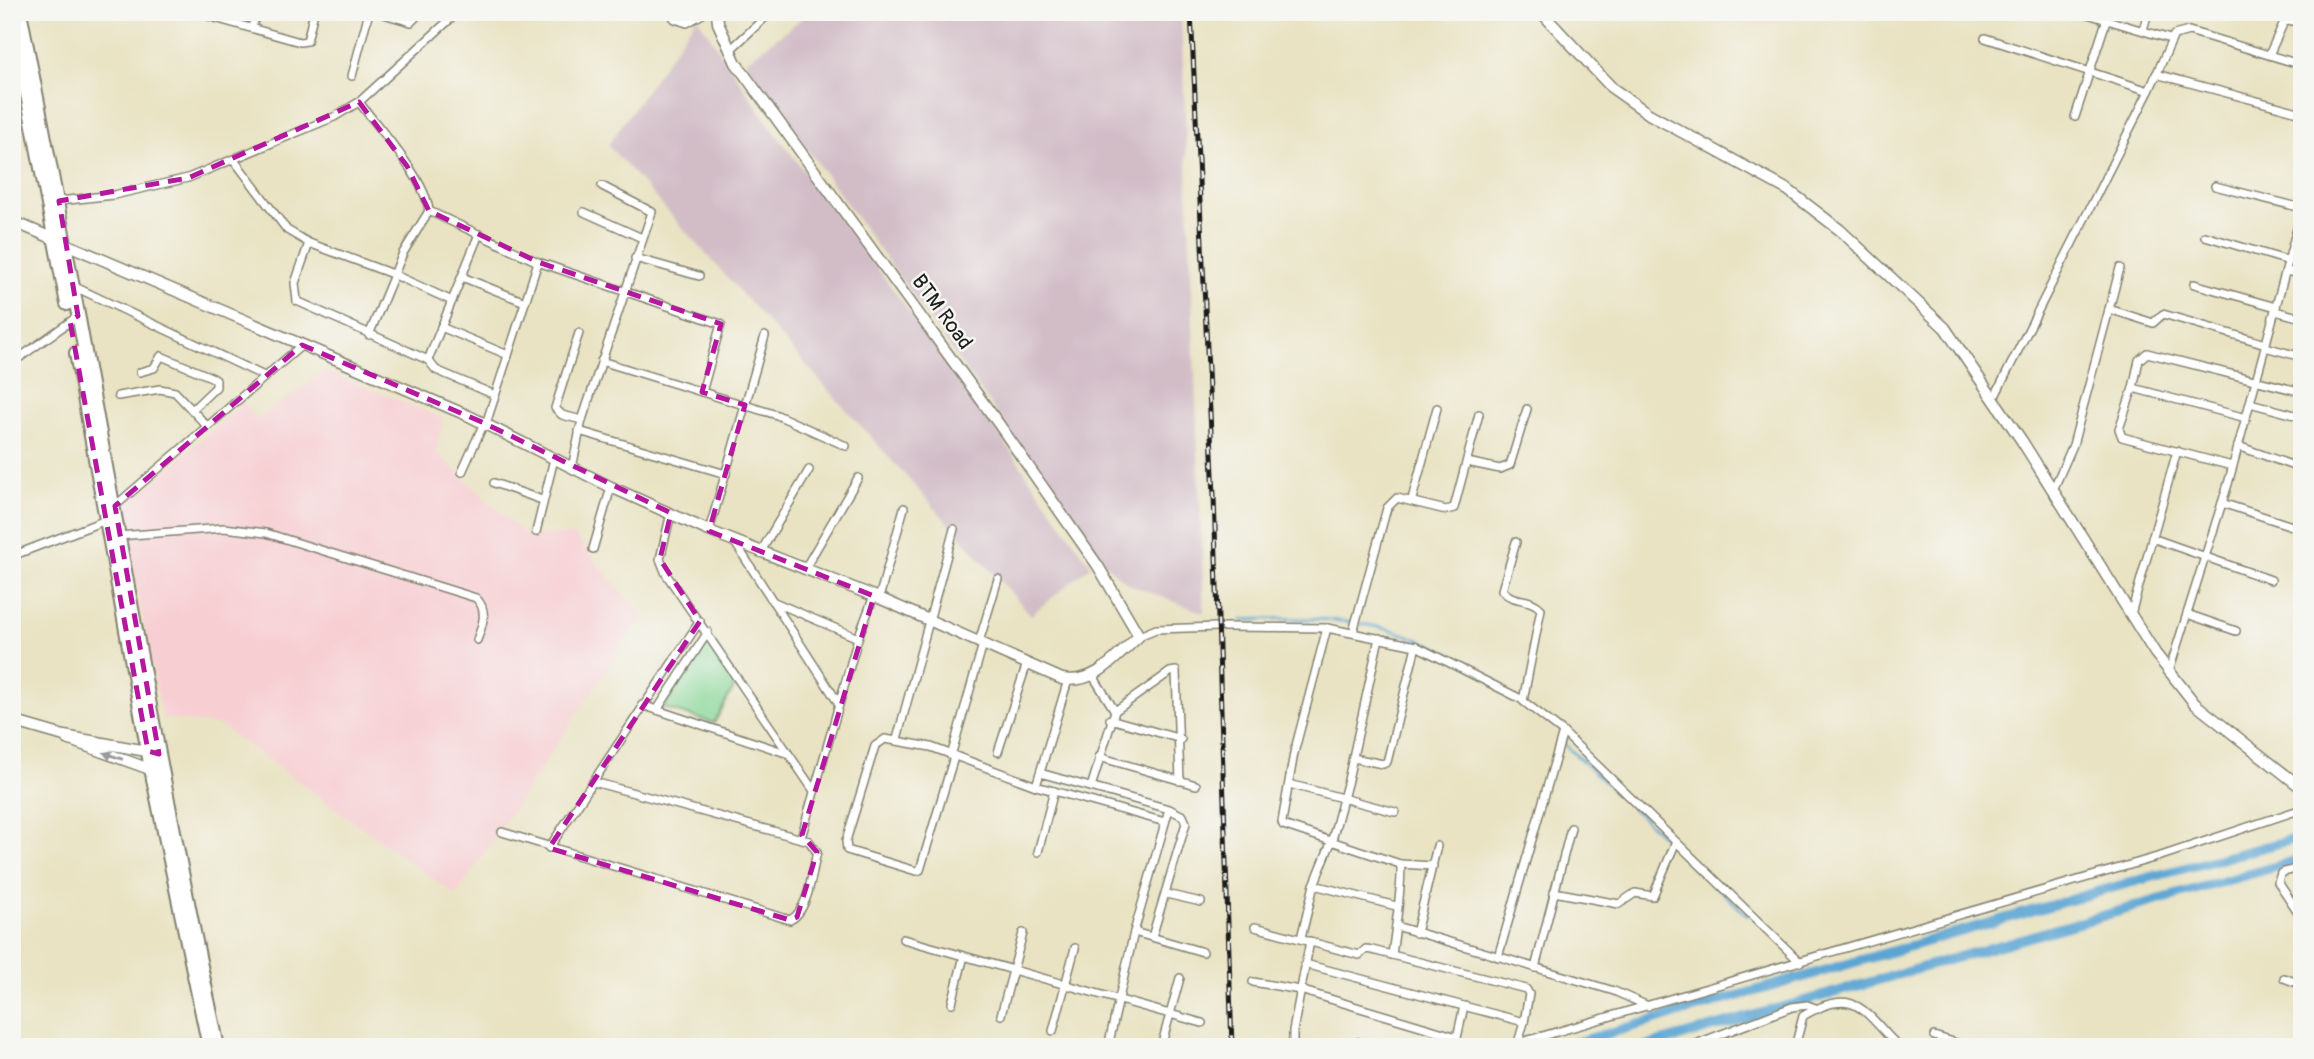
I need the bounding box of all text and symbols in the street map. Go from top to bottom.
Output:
street label: BTM Road [906,269,978,355]
one-way arrow [103,750,124,761]

